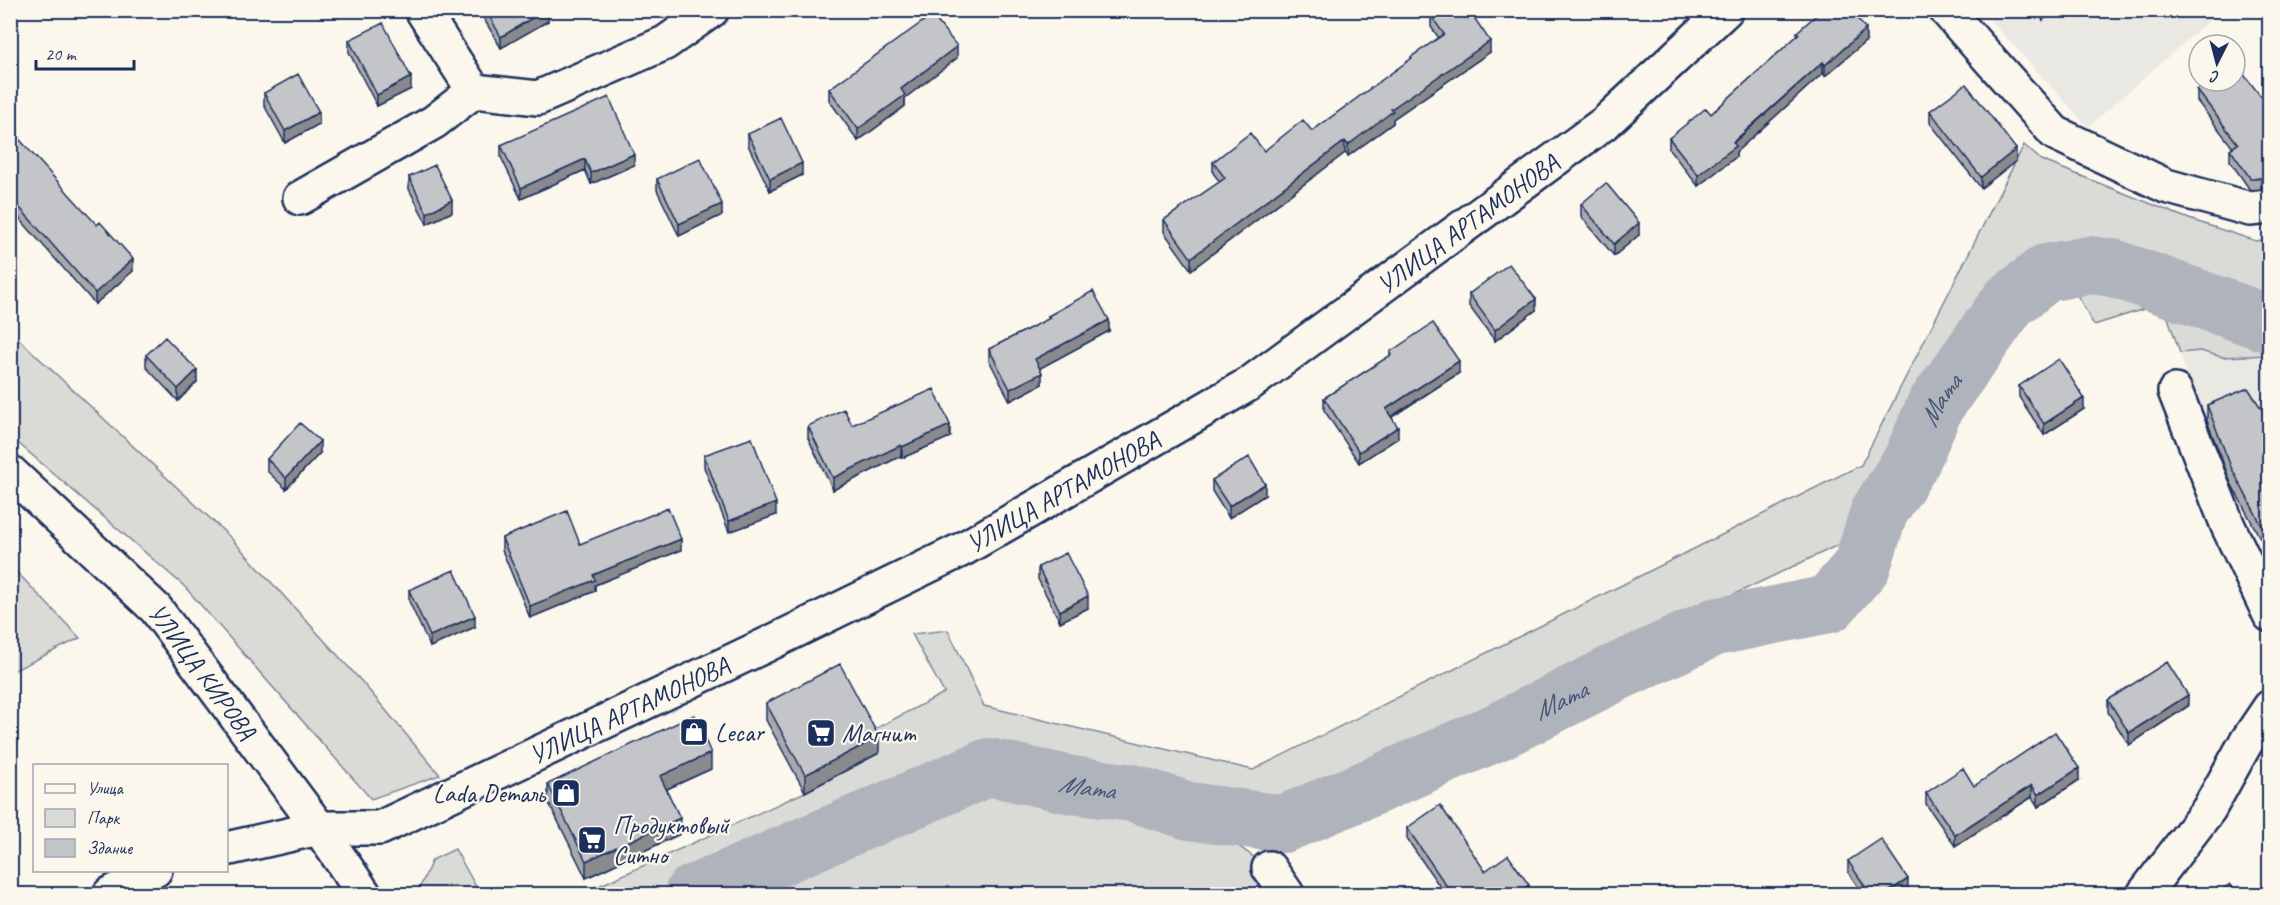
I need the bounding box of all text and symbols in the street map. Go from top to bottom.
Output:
scale bar [36,33,134,71]
north arrow [2187,33,2247,93]
text: 20 m [45,43,78,65]
text: С [2208,66,2220,87]
street label: УЛИЦА АРТАМОНОВА [1370,145,1566,301]
water label: Мата [1911,366,1971,432]
street label: УЛИЦА АРТАМОНОВА [961,422,1166,560]
street label: УЛИЦА КИРОВА [141,597,264,747]
street label: УЛИЦА АРТАМОНОВА [524,648,735,771]
water label: Мата [1528,672,1595,728]
shop icon: Lecar [678,716,710,748]
place label: Lecar [715,716,765,749]
supermarket icon: Магнит [805,717,837,749]
place label: Магнит [842,717,917,750]
legend [33,764,228,872]
water label: Мата [1056,766,1119,808]
text: Улица [87,777,124,799]
place label: Lada Dеталь [433,777,547,810]
shop icon: Lada Dеталь [550,777,582,809]
text: Парк [87,807,121,829]
place label: Продуктовый Ситно [613,809,731,872]
supermarket icon: Продуктовый Ситно [576,824,608,856]
text: Здание [87,837,133,859]

